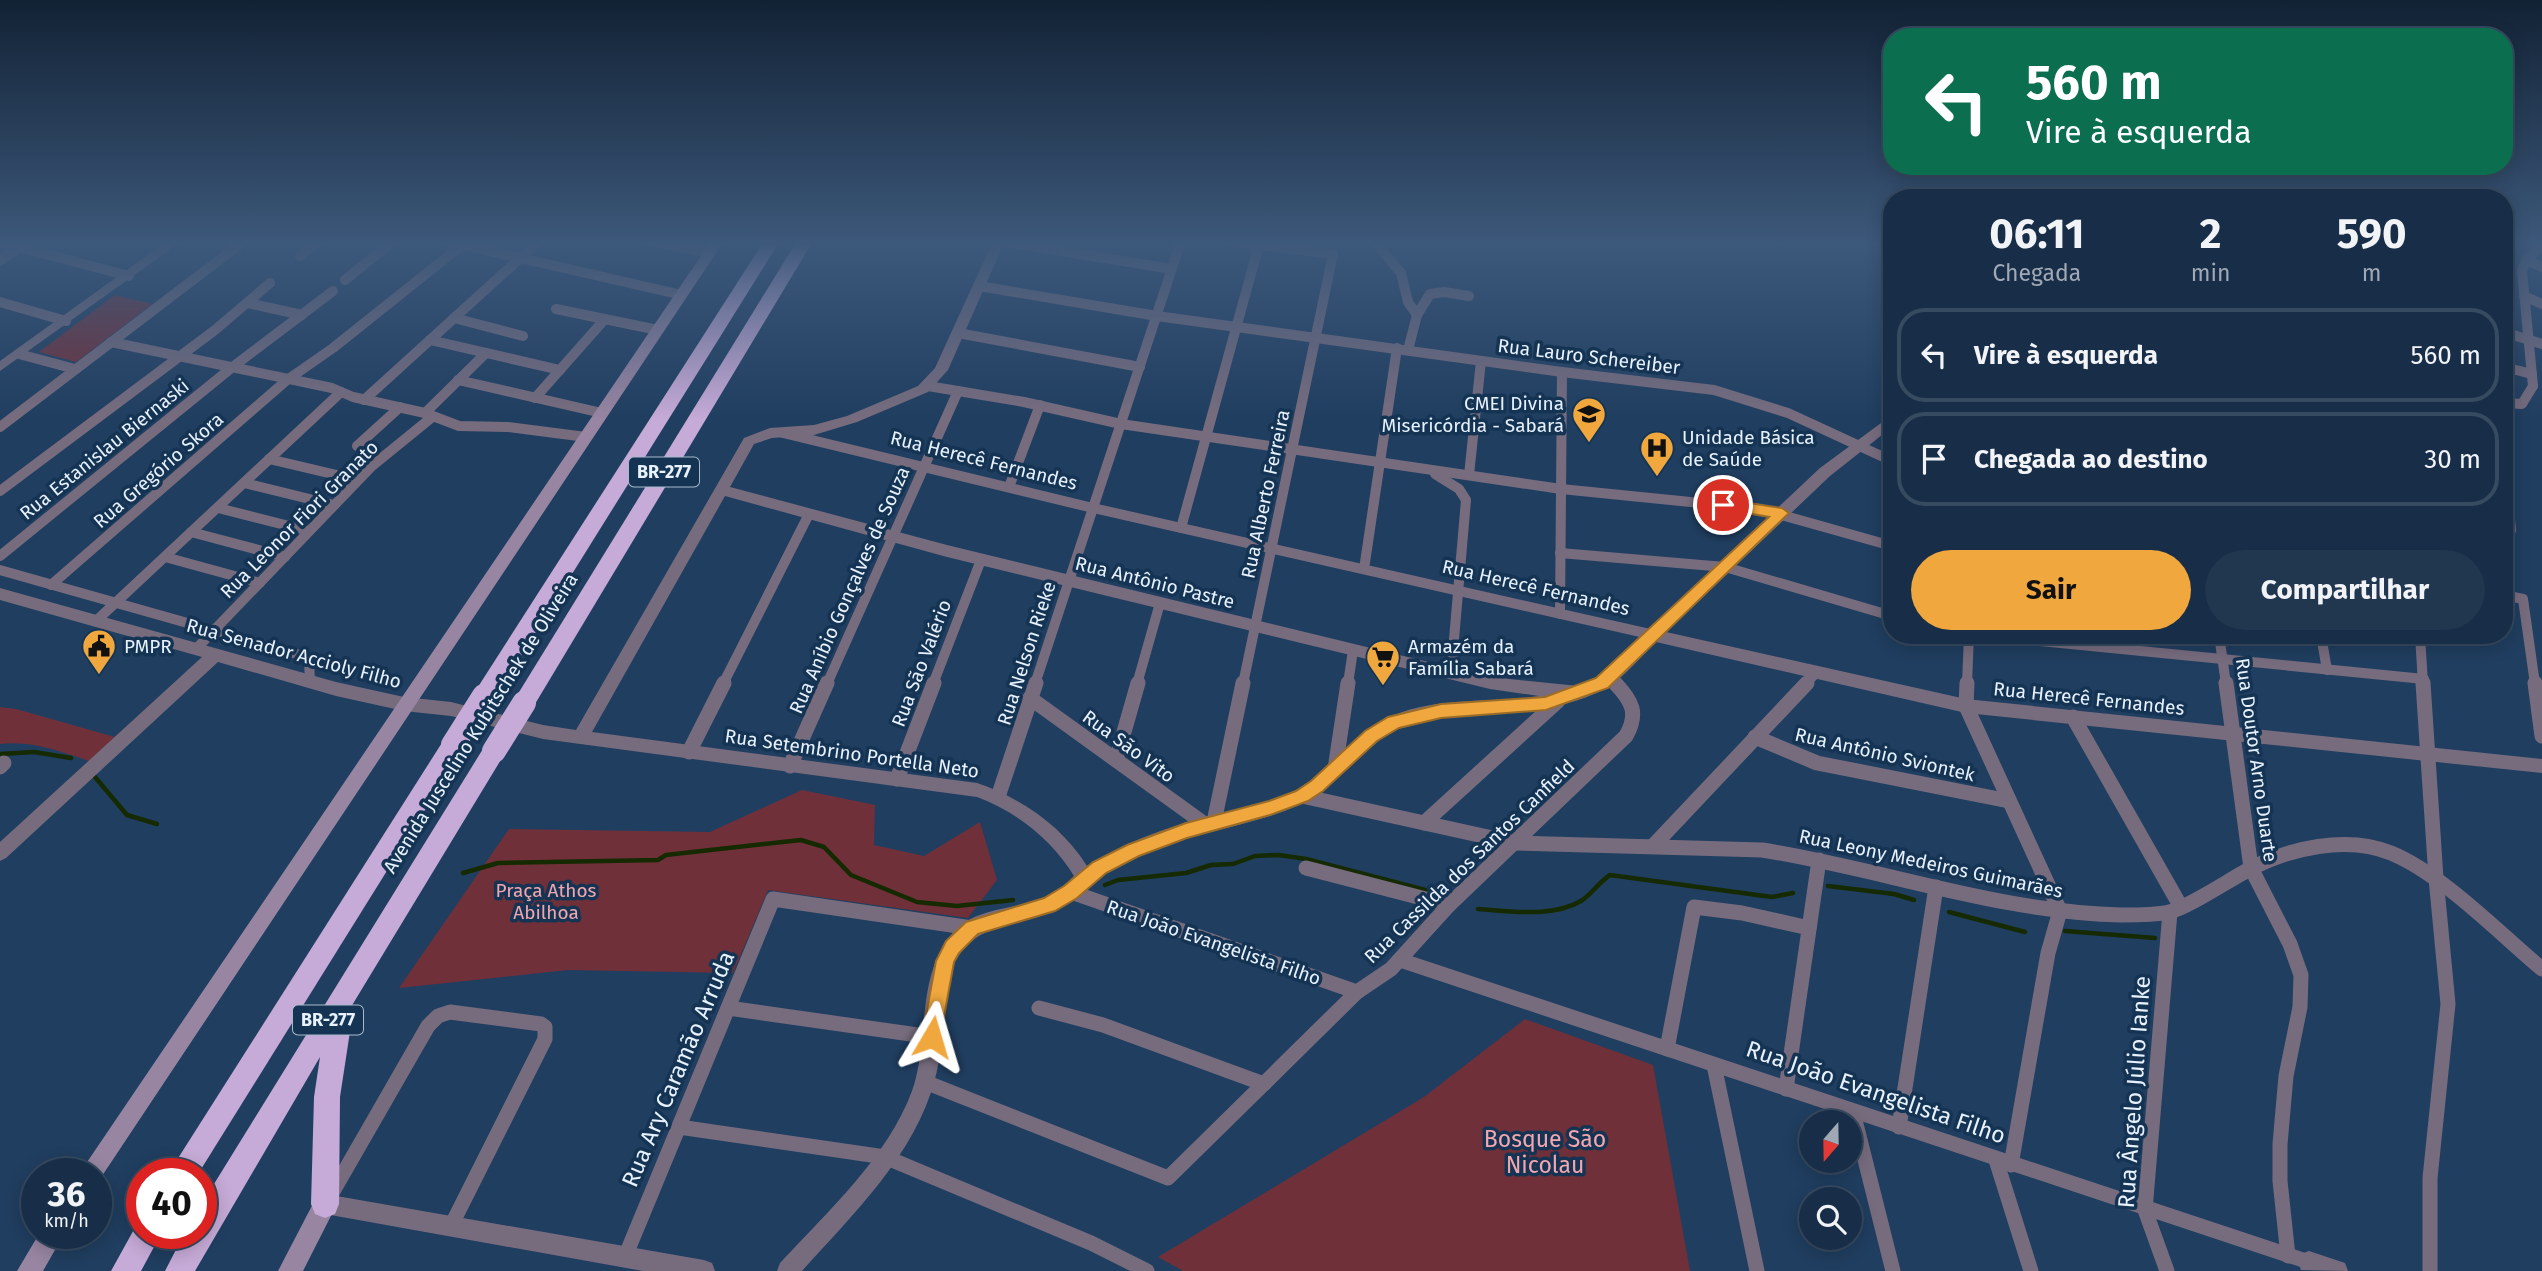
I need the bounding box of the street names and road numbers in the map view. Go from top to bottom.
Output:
street label: Rua Lauro Schereiber [1496,334,1682,379]
street label: Rua Estanislau Biernaski [15,374,194,525]
street label: Rua Gregório Skora [89,408,228,533]
street label: Rua Alberto Ferreira [1236,408,1295,581]
street label: Rua Herecê Fernandes [888,426,1080,495]
street label: Rua Leonor Fiori Granato [216,436,383,603]
road number: BR-277 [629,458,699,486]
street label: Rua Aníbio Gonçalves de Souza [784,463,914,717]
street label: Rua Antônio Pastre [1073,552,1237,613]
street label: Rua Herecê Fernandes [1440,555,1632,620]
street label: Avenida Juscelino Kubitschek de Oliveira [378,569,583,877]
street label: Rua Nelson Rieke [992,578,1061,728]
street label: Rua São Valério [887,596,956,730]
street label: Rua Senador Accioly Filho [184,614,404,693]
street label: Rua Doutor Arno Duarte [2231,657,2282,864]
street label: Rua Herecê Fernandes [1992,677,2186,720]
street label: Rua São Vito [1078,705,1179,788]
street label: Rua Antônio Sviontek [1793,723,1977,786]
street label: Rua Setembrino Portella Neto [723,724,980,783]
street label: Rua Cassilda dos Santos Canfield [1359,755,1579,968]
street label: Rua Leony Medeiros Guimarães [1797,824,2065,903]
street label: Rua João Evangelista Filho [1104,895,1324,990]
street label: Rua Ary Caramão Arruda [616,947,740,1191]
street label: Rua Ângelo Júlio Ianke [2112,975,2156,1209]
road number: BR-277 [293,1006,363,1035]
street label: Rua João Evangelista Filho [1743,1034,2009,1150]

